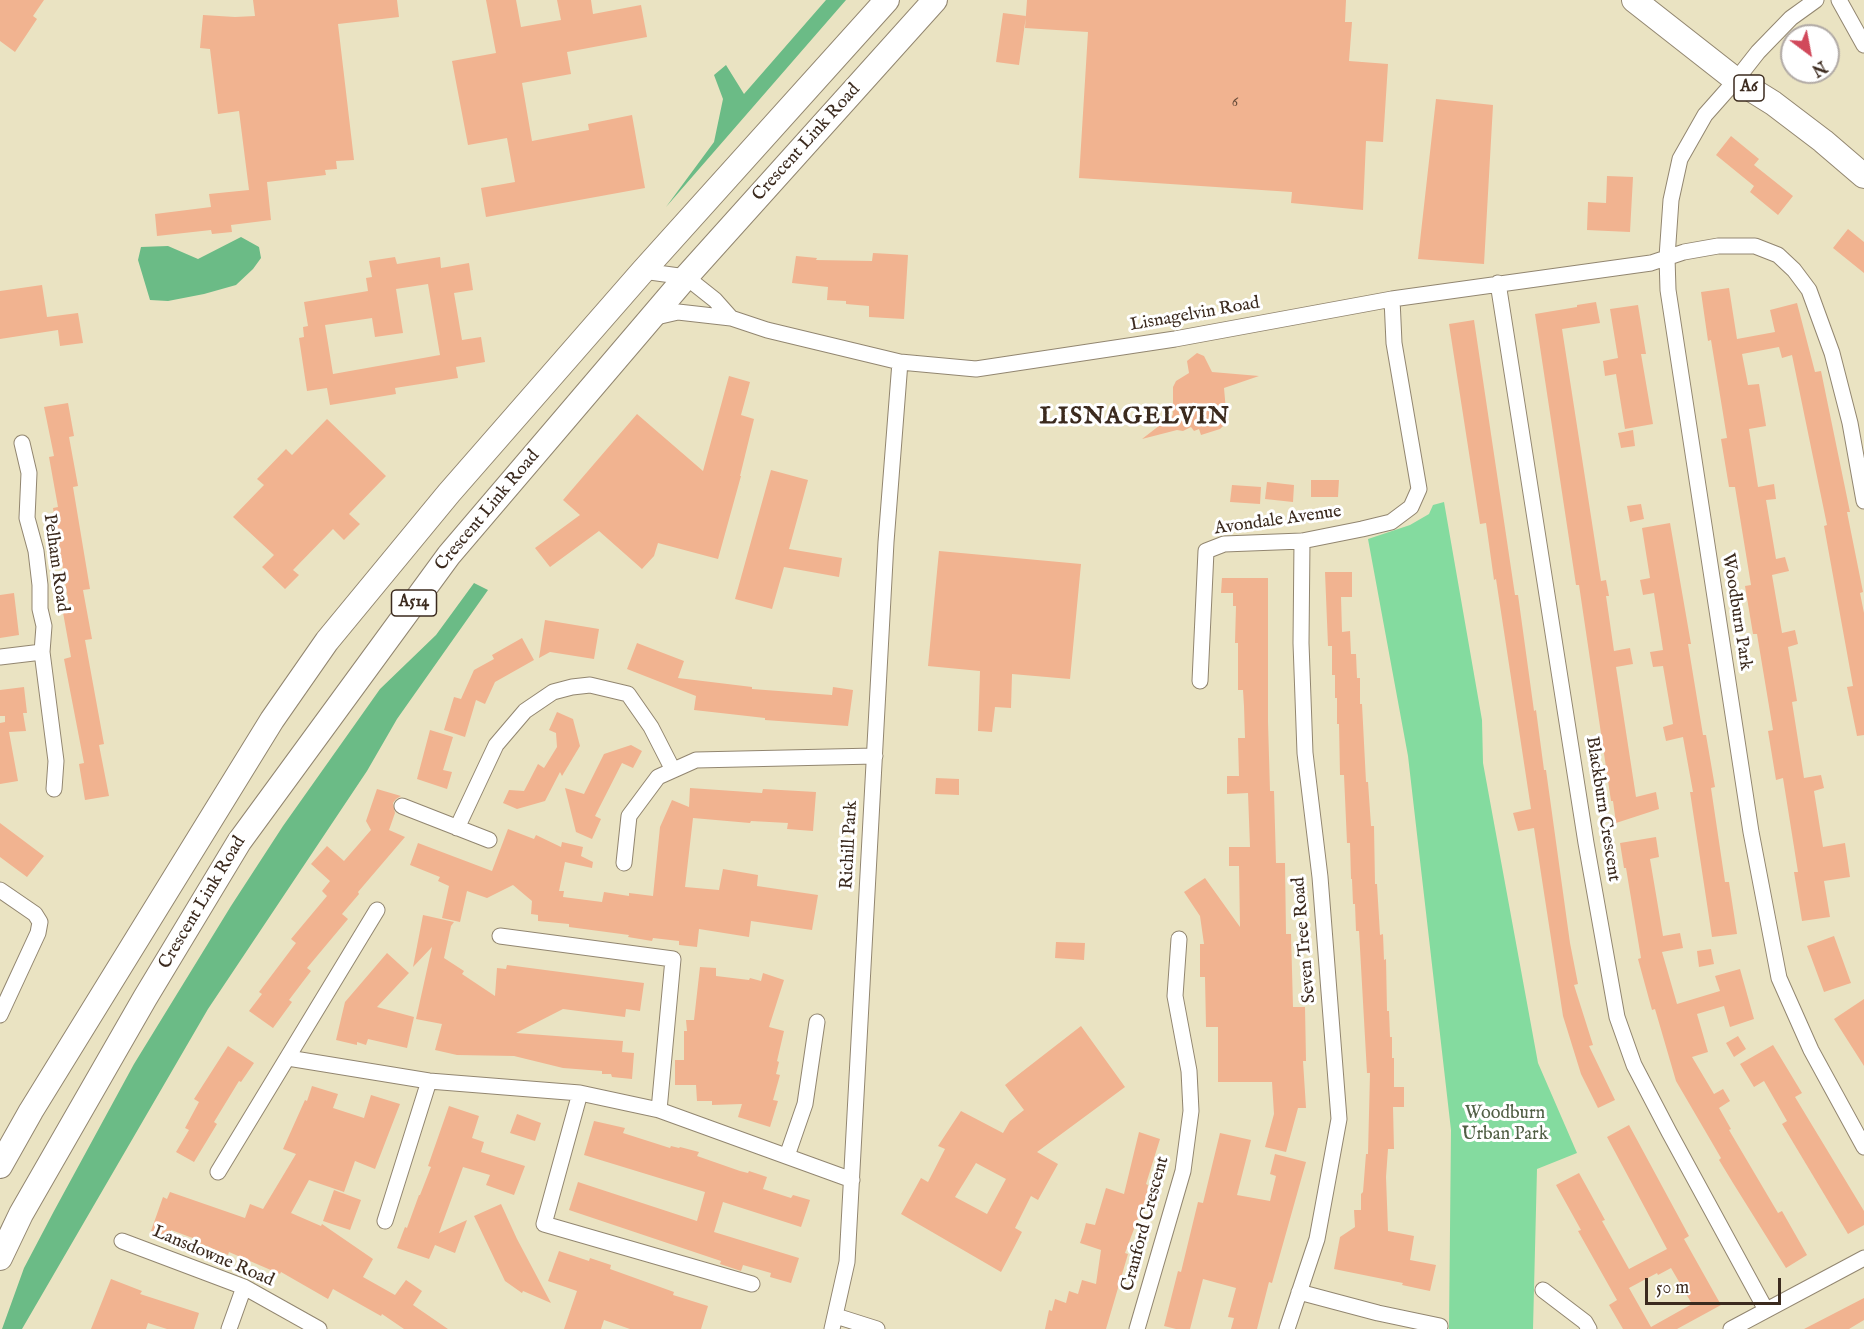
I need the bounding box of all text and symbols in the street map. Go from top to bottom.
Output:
north arrow [1780,24,1840,84]
text: N [1807,55,1830,80]
road number: A6 [1734,75,1764,101]
street label: Crescent Link Road [748,80,866,206]
house number: 6 [1232,94,1238,112]
street label: Lisnagelvin Road [1129,293,1261,337]
district label: LISNAGELVIN [1039,404,1231,432]
street label: Crescent Link Road [431,446,545,576]
street label: Avondale Avenue [1213,501,1343,541]
street label: Pelham Road [37,512,73,614]
street label: Woodburn Park [1716,552,1756,672]
road number: A514 [392,590,436,616]
street label: Blackburn Crescent [1580,735,1624,883]
street label: Richill Park [837,800,863,890]
street label: Crescent Link Road [155,833,251,973]
street label: Seven Tree Road [1289,876,1321,1004]
park label: Woodburn Urban Park [1462,1103,1548,1146]
street label: Cranford Crescent [1118,1154,1174,1294]
street label: Lansdowne Road [149,1222,277,1292]
scale bar [1648,1266,1784,1304]
text: 50 m [1656,1277,1689,1300]

